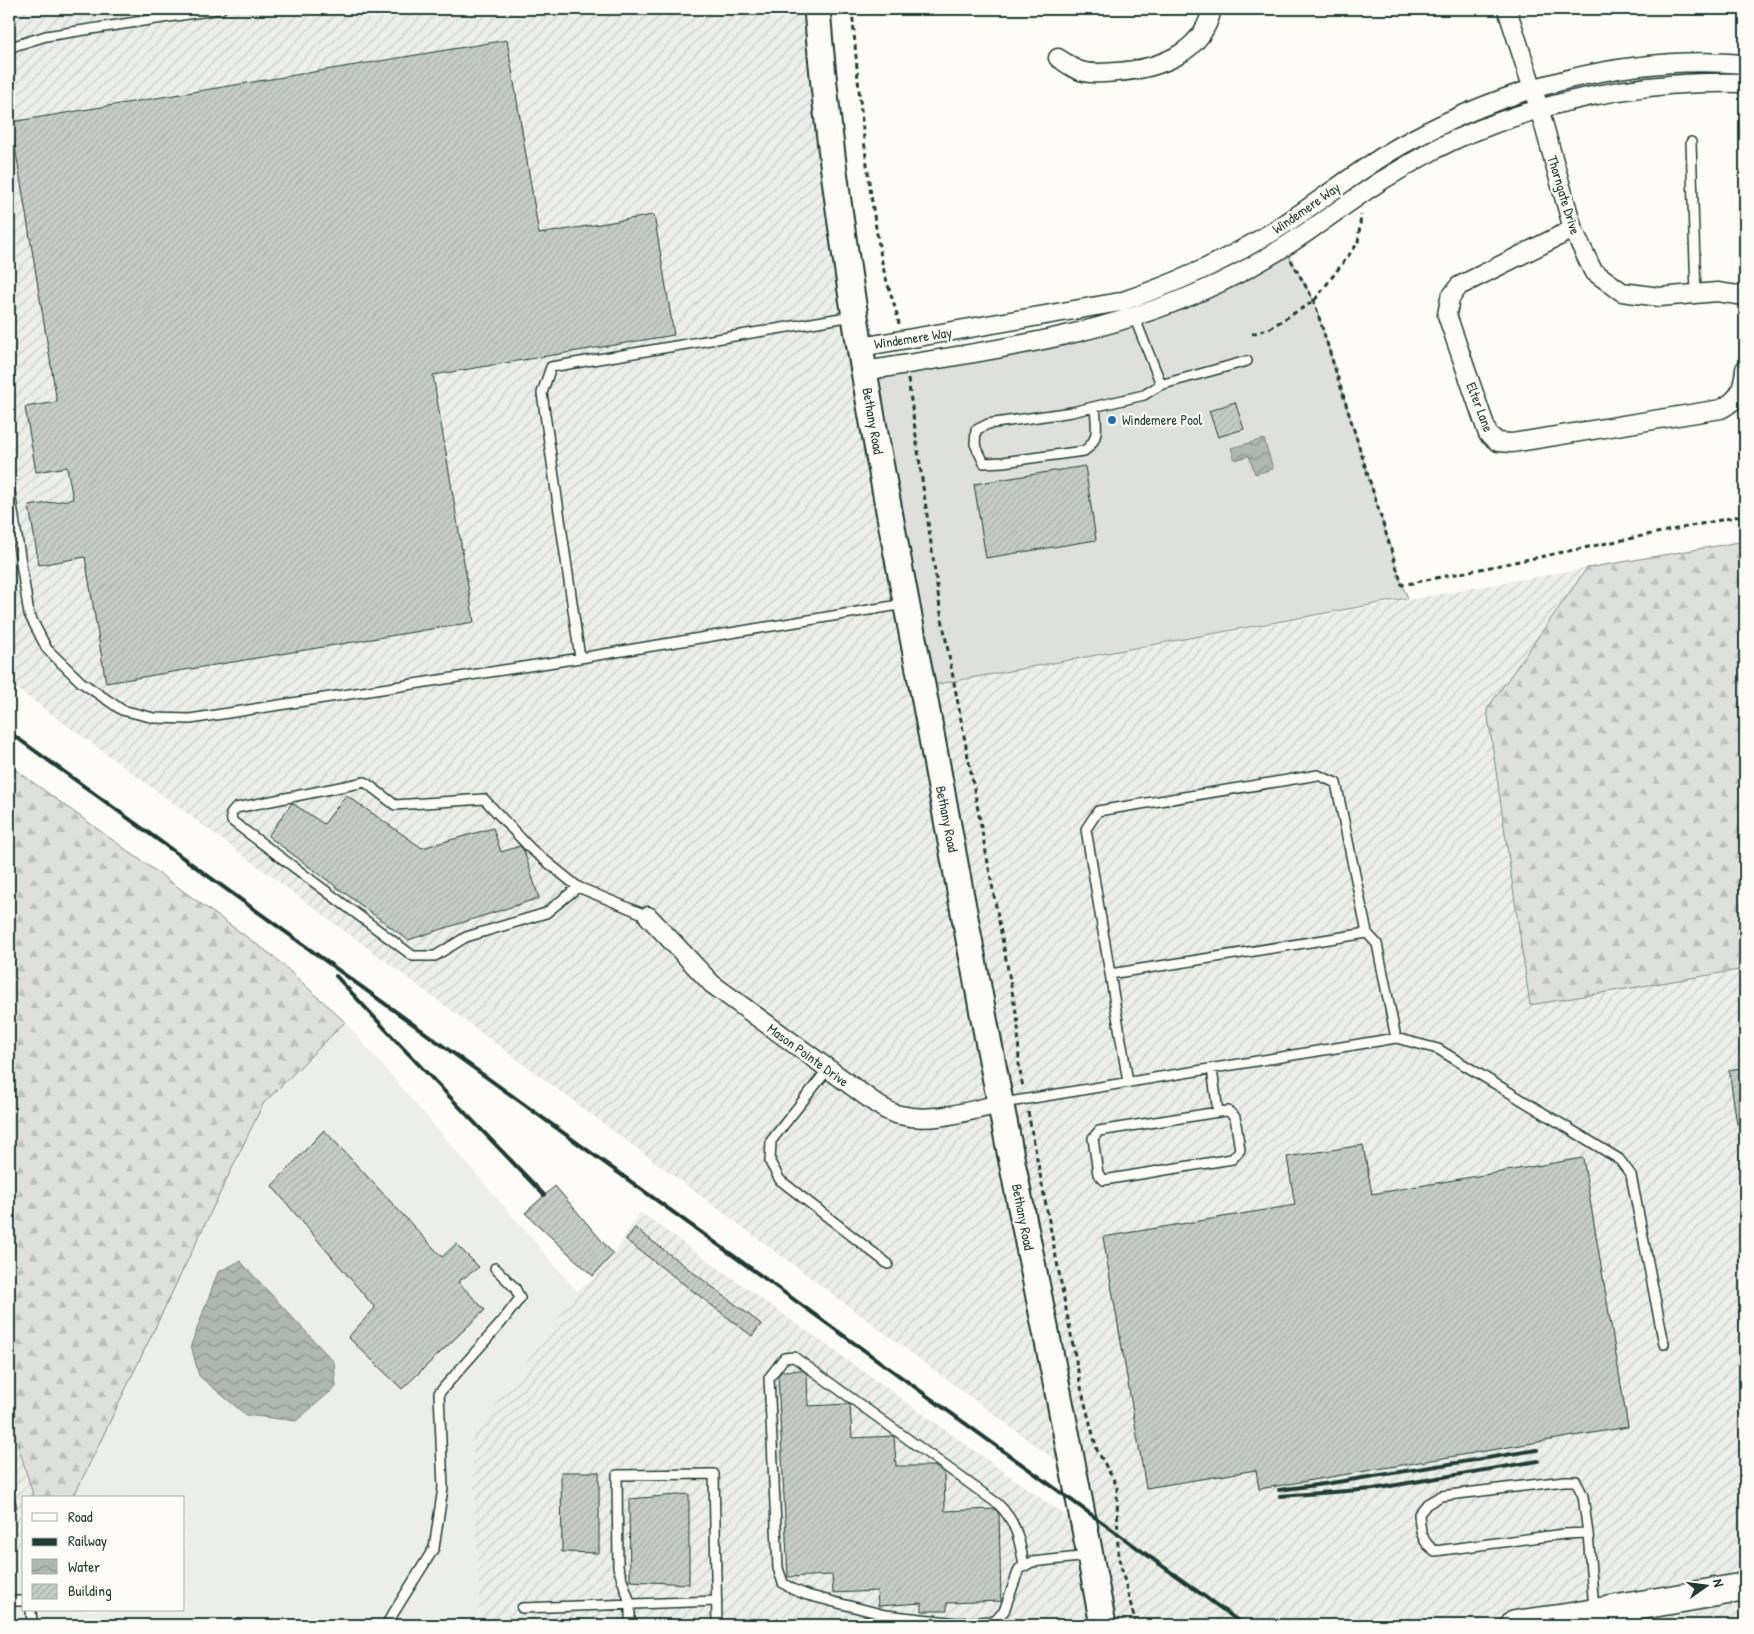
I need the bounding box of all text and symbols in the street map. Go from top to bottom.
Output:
street label: Thorngate Drive [1543,153,1586,237]
street label: Windemere Way [1268,177,1344,239]
street label: Windemere Way [873,322,953,354]
street label: Elter Lane [1462,379,1499,435]
street label: Bethany Road [857,386,889,456]
place label: Windemere Pool [1122,410,1202,429]
marker: Windemere Pool [1106,414,1118,426]
street label: Bethany Road [931,784,963,854]
street label: Mason Pointe Drive [764,1019,853,1091]
street label: Bethany Road [1007,1182,1039,1252]
legend [22,1496,185,1612]
text: Road [68,1506,93,1527]
text: Railway [68,1530,107,1551]
text: Water [68,1556,100,1577]
north arrow [1682,1562,1732,1612]
text: N [1709,1577,1729,1589]
text: Building [68,1580,112,1601]

